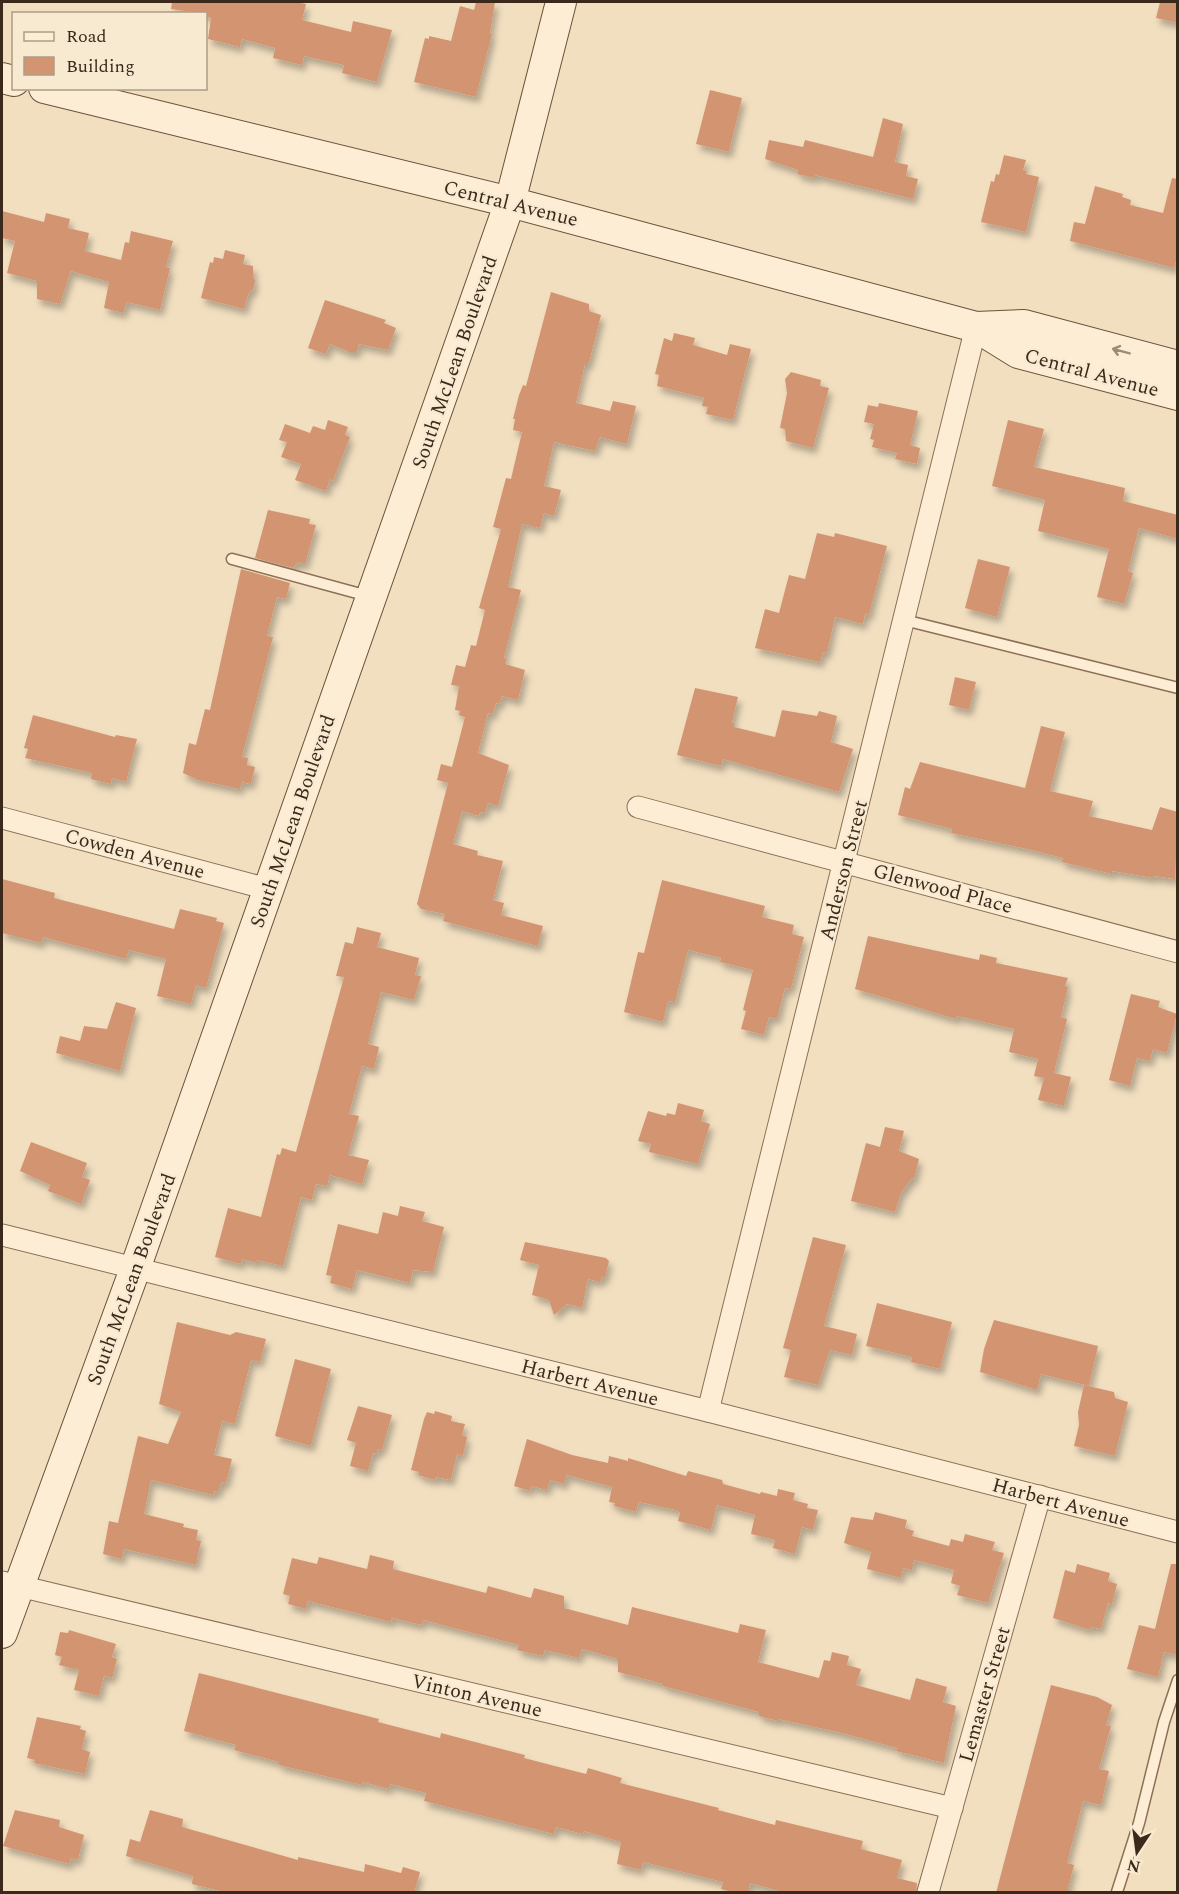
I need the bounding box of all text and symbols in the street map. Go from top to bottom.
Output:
legend [12,12,207,90]
text: Road [66,23,107,50]
text: Building [66,53,135,80]
street label: Central Avenue [440,173,581,235]
street label: South McLean Boulevard [404,252,506,473]
street label: Central Avenue [1021,341,1162,405]
one-way arrow [1112,345,1131,356]
street label: South McLean Boulevard [242,711,344,932]
street label: Anderson Street [812,797,876,944]
street label: Cowden Avenue [61,821,208,887]
street label: Glenwood Place [870,856,1016,922]
street label: South McLean Boulevard [80,1169,184,1390]
street label: Harbert Avenue [518,1351,662,1415]
street label: Harbert Avenue [989,1470,1133,1536]
street label: Lemaster Street [951,1623,1019,1766]
street label: Vinton Avenue [408,1666,545,1726]
north arrow [1107,1822,1167,1882]
text: N [1125,1852,1143,1879]

